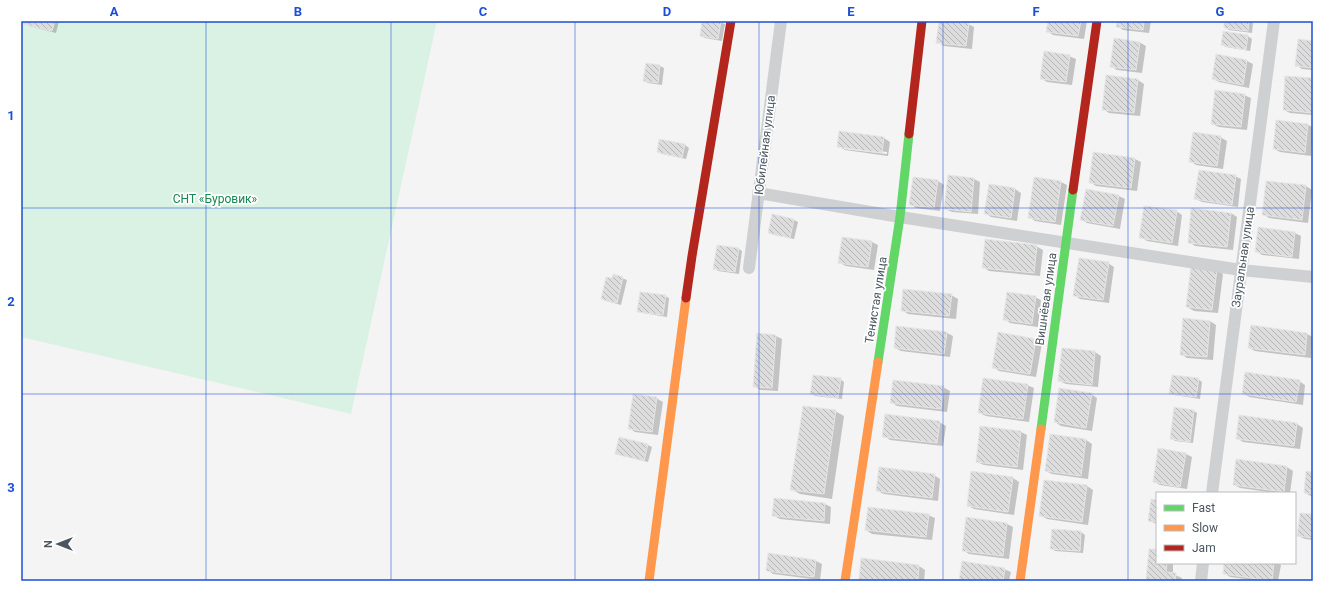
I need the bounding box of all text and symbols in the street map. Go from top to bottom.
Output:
text: A [110,4,119,19]
text: B [294,4,302,19]
text: C [479,4,488,19]
text: D [663,4,671,19]
text: E [847,4,855,19]
text: F [1032,4,1040,19]
text: G [1216,4,1225,19]
street label: Юбилейная улица [752,94,778,196]
text: 1 [7,108,15,123]
park label: СНТ «Буровик» [173,192,258,206]
street label: Зауральная улица [1229,206,1257,308]
street label: Вишнёвая улица [1033,252,1059,346]
street label: Тенистая улица [862,256,890,344]
text: 2 [7,294,15,309]
text: 3 [7,480,15,495]
legend [1156,492,1296,564]
text: Fast [1192,501,1215,515]
text: Slow [1192,521,1218,535]
north arrow [38,524,78,564]
text: N [42,540,55,548]
text: Jam [1192,541,1216,555]

